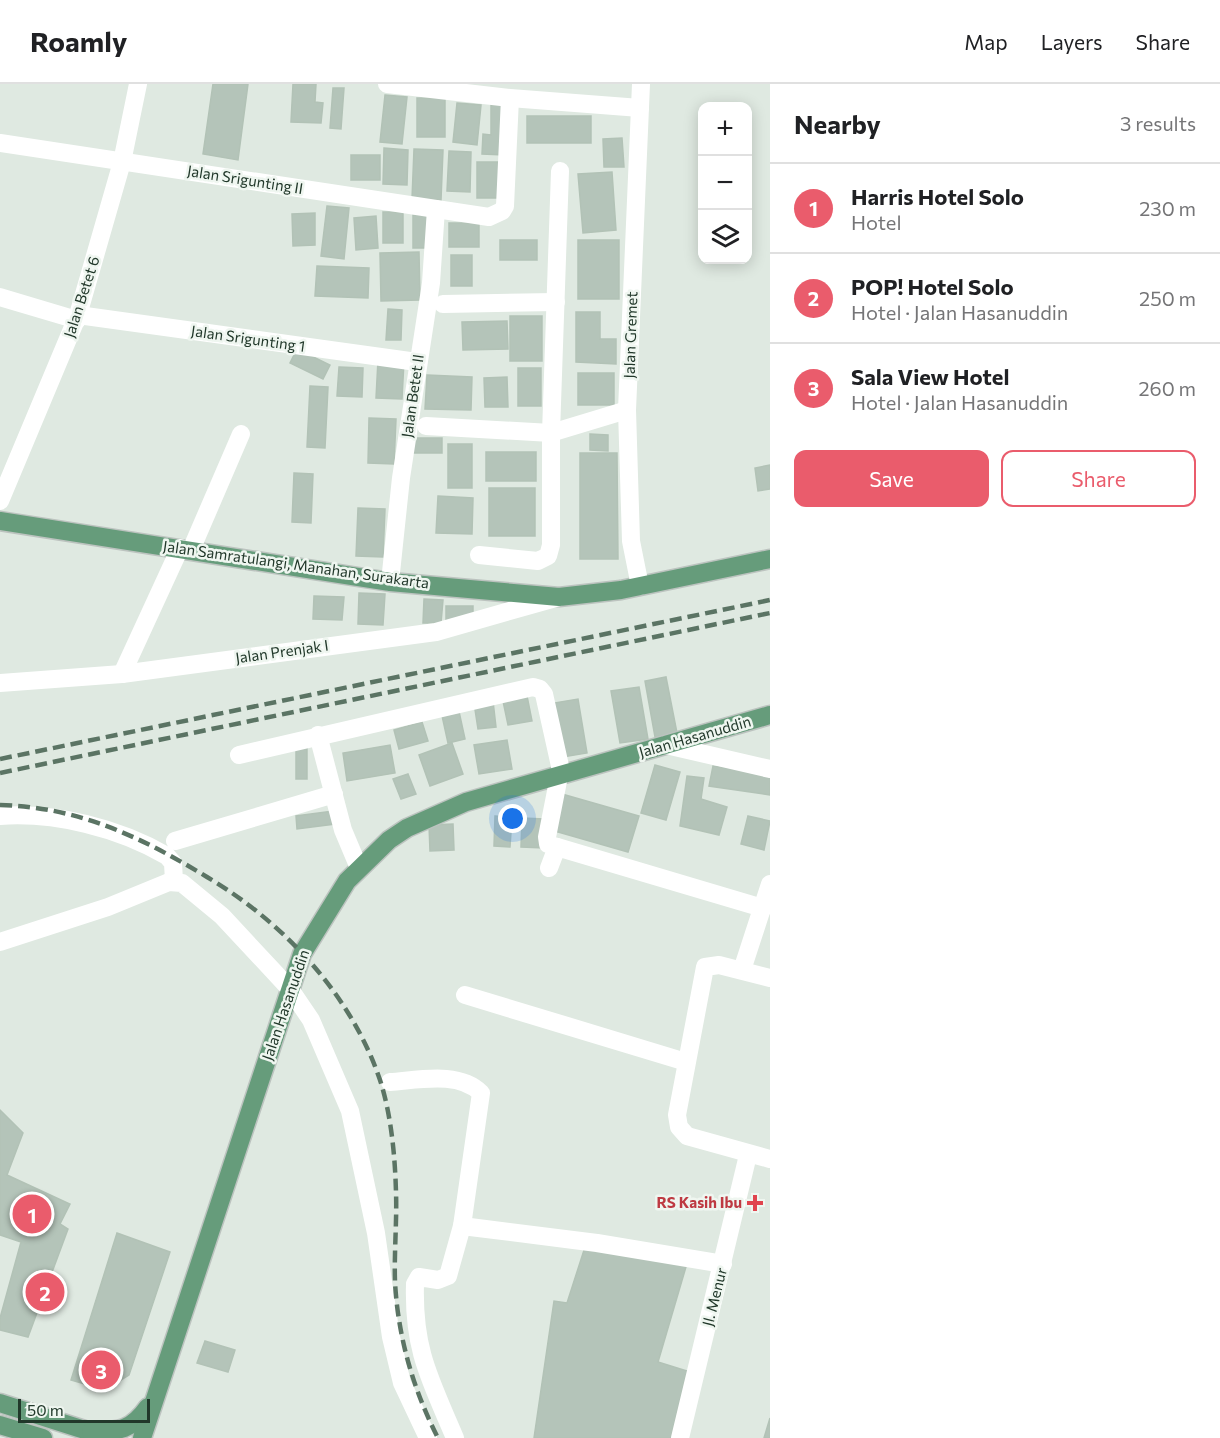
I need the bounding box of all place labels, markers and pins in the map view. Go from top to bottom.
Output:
pin: 1 [12,1192,51,1236]
place label: RS Kasih Ibu [657,1193,742,1211]
marker: RS Kasih Ibu [746,1194,764,1212]
pin: 2 [26,1270,64,1314]
pin: 3 [82,1348,120,1392]

